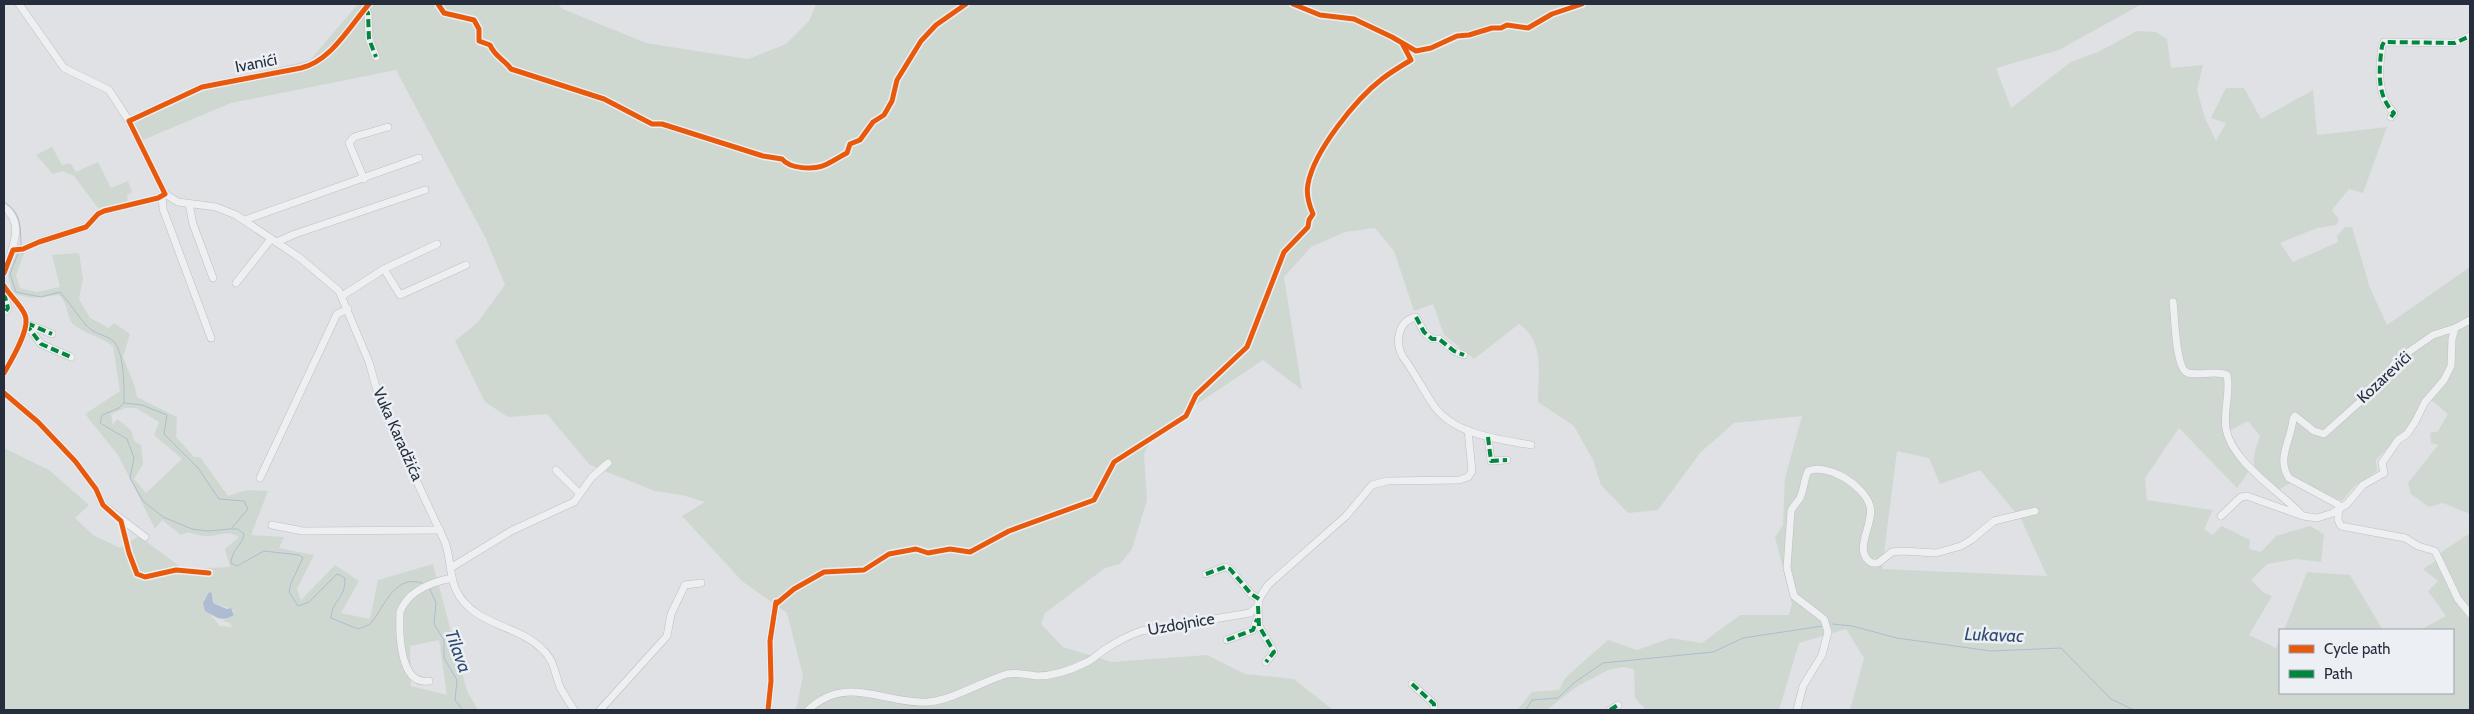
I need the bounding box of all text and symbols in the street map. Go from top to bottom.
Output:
street label: Ivanići [233,50,279,76]
street label: Kozarevići [2353,347,2415,407]
street label: Vuka Karadžića [369,384,427,484]
street label: Uzdojnice [1146,609,1216,639]
water label: Lukavac [1964,623,2025,647]
water label: Tilava [440,626,476,676]
legend [2279,629,2454,694]
text: Cycle path [2324,640,2390,658]
text: Path [2324,665,2353,683]

